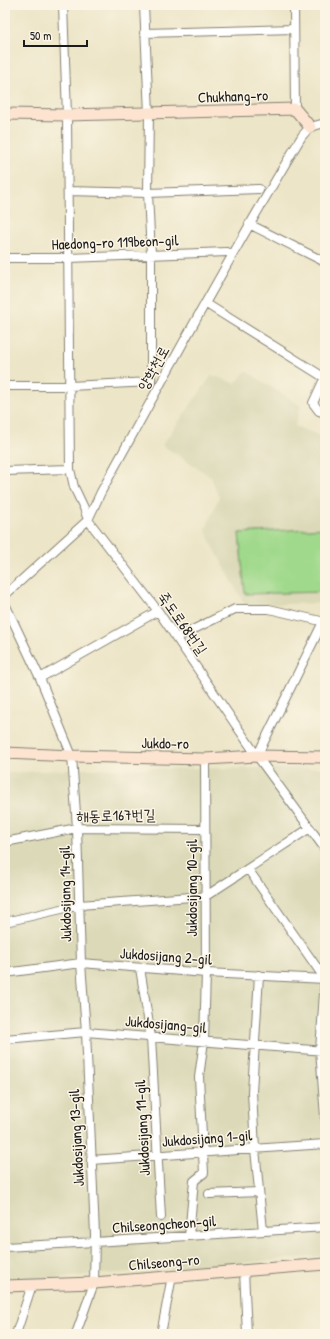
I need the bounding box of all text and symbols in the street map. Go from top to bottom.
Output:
scale bar [24,22,87,48]
text: 50 m [30,27,51,44]
street label: Chukhang-ro [198,84,268,108]
street label: Haedong-ro 119beon-gil [51,229,179,255]
street label: 양학천로 [132,342,174,394]
street label: 죽도로68번길 [154,587,212,659]
street label: Jukdo-ro [141,732,189,754]
street label: 해동로167번길 [76,804,156,826]
street label: Jukdosijang 10-gil [181,839,202,937]
street label: Jukdosijang 14-gil [54,846,76,942]
street label: Jukdosijang 2-gil [119,942,213,970]
street label: Jukdosijang-gil [124,1010,208,1038]
street label: Jukdosijang 11-gil [129,1079,155,1177]
street label: Jukdosijang 13-gil [63,1089,89,1187]
street label: Jukdosijang 1-gil [161,1124,253,1152]
street label: Chilseongcheon-gil [111,1210,217,1238]
street label: Chilseong-ro [128,1248,200,1276]

